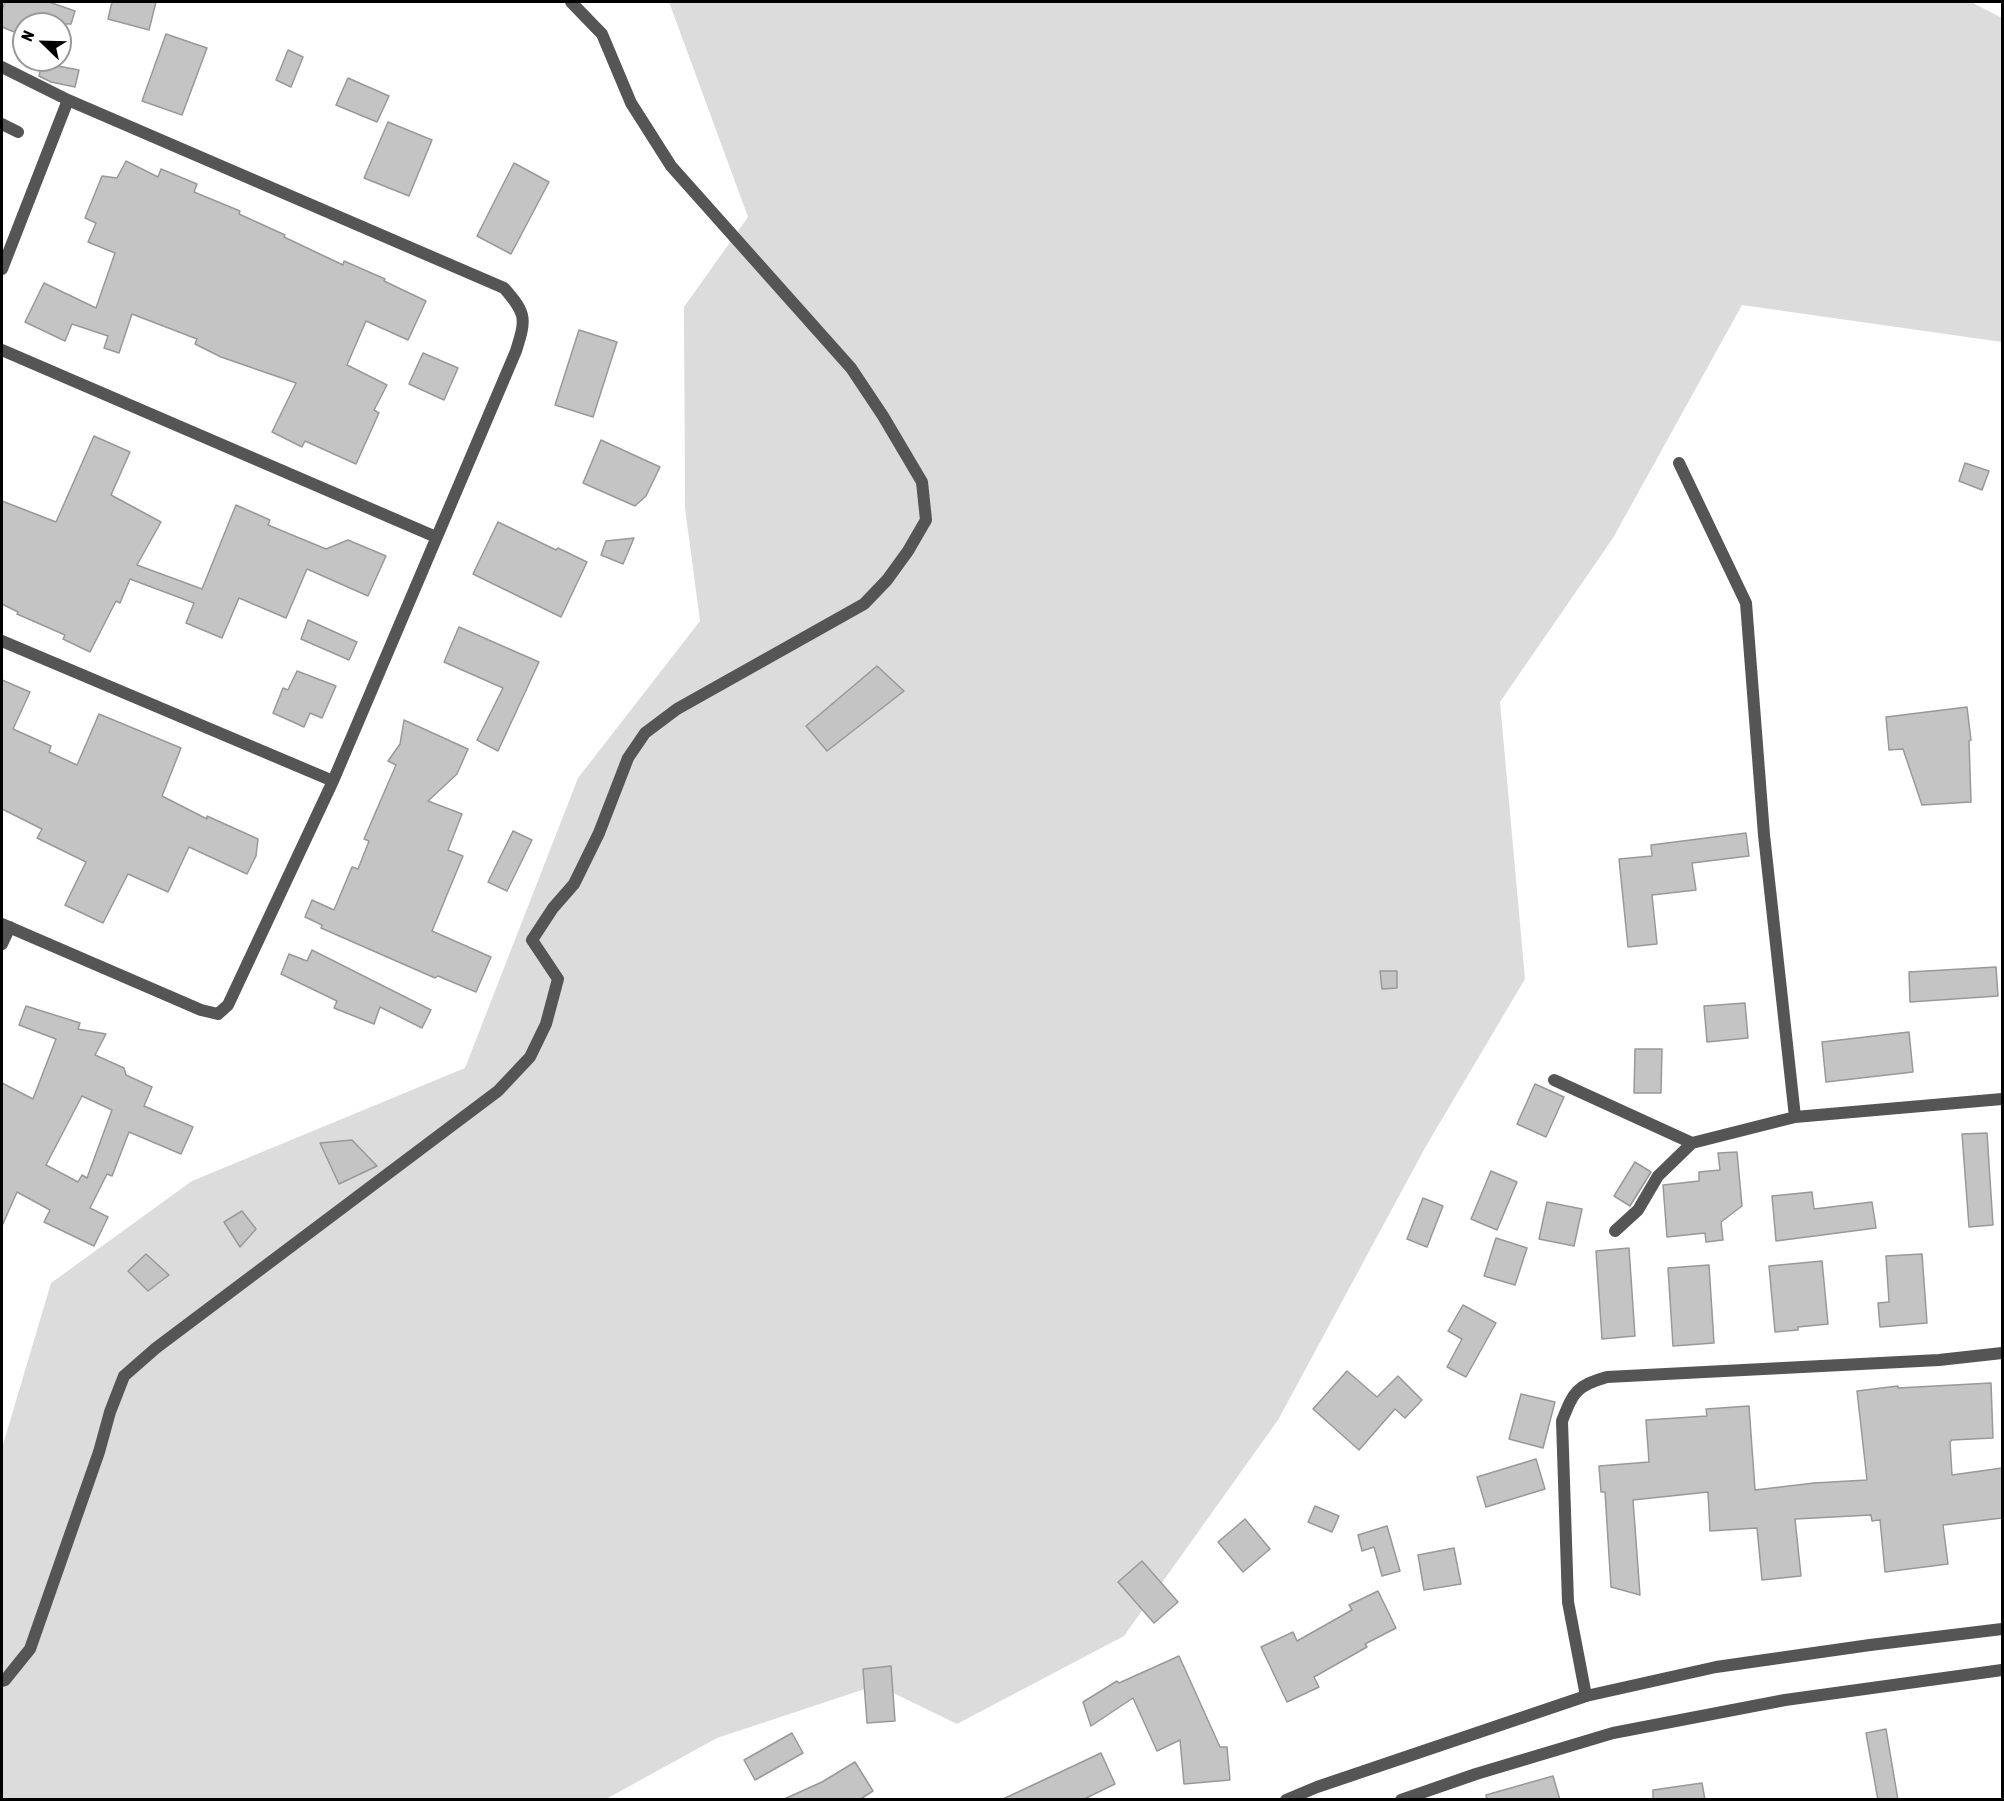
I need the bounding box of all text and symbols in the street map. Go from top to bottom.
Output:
north arrow [12,12,72,72]
text: N [17,28,37,44]

